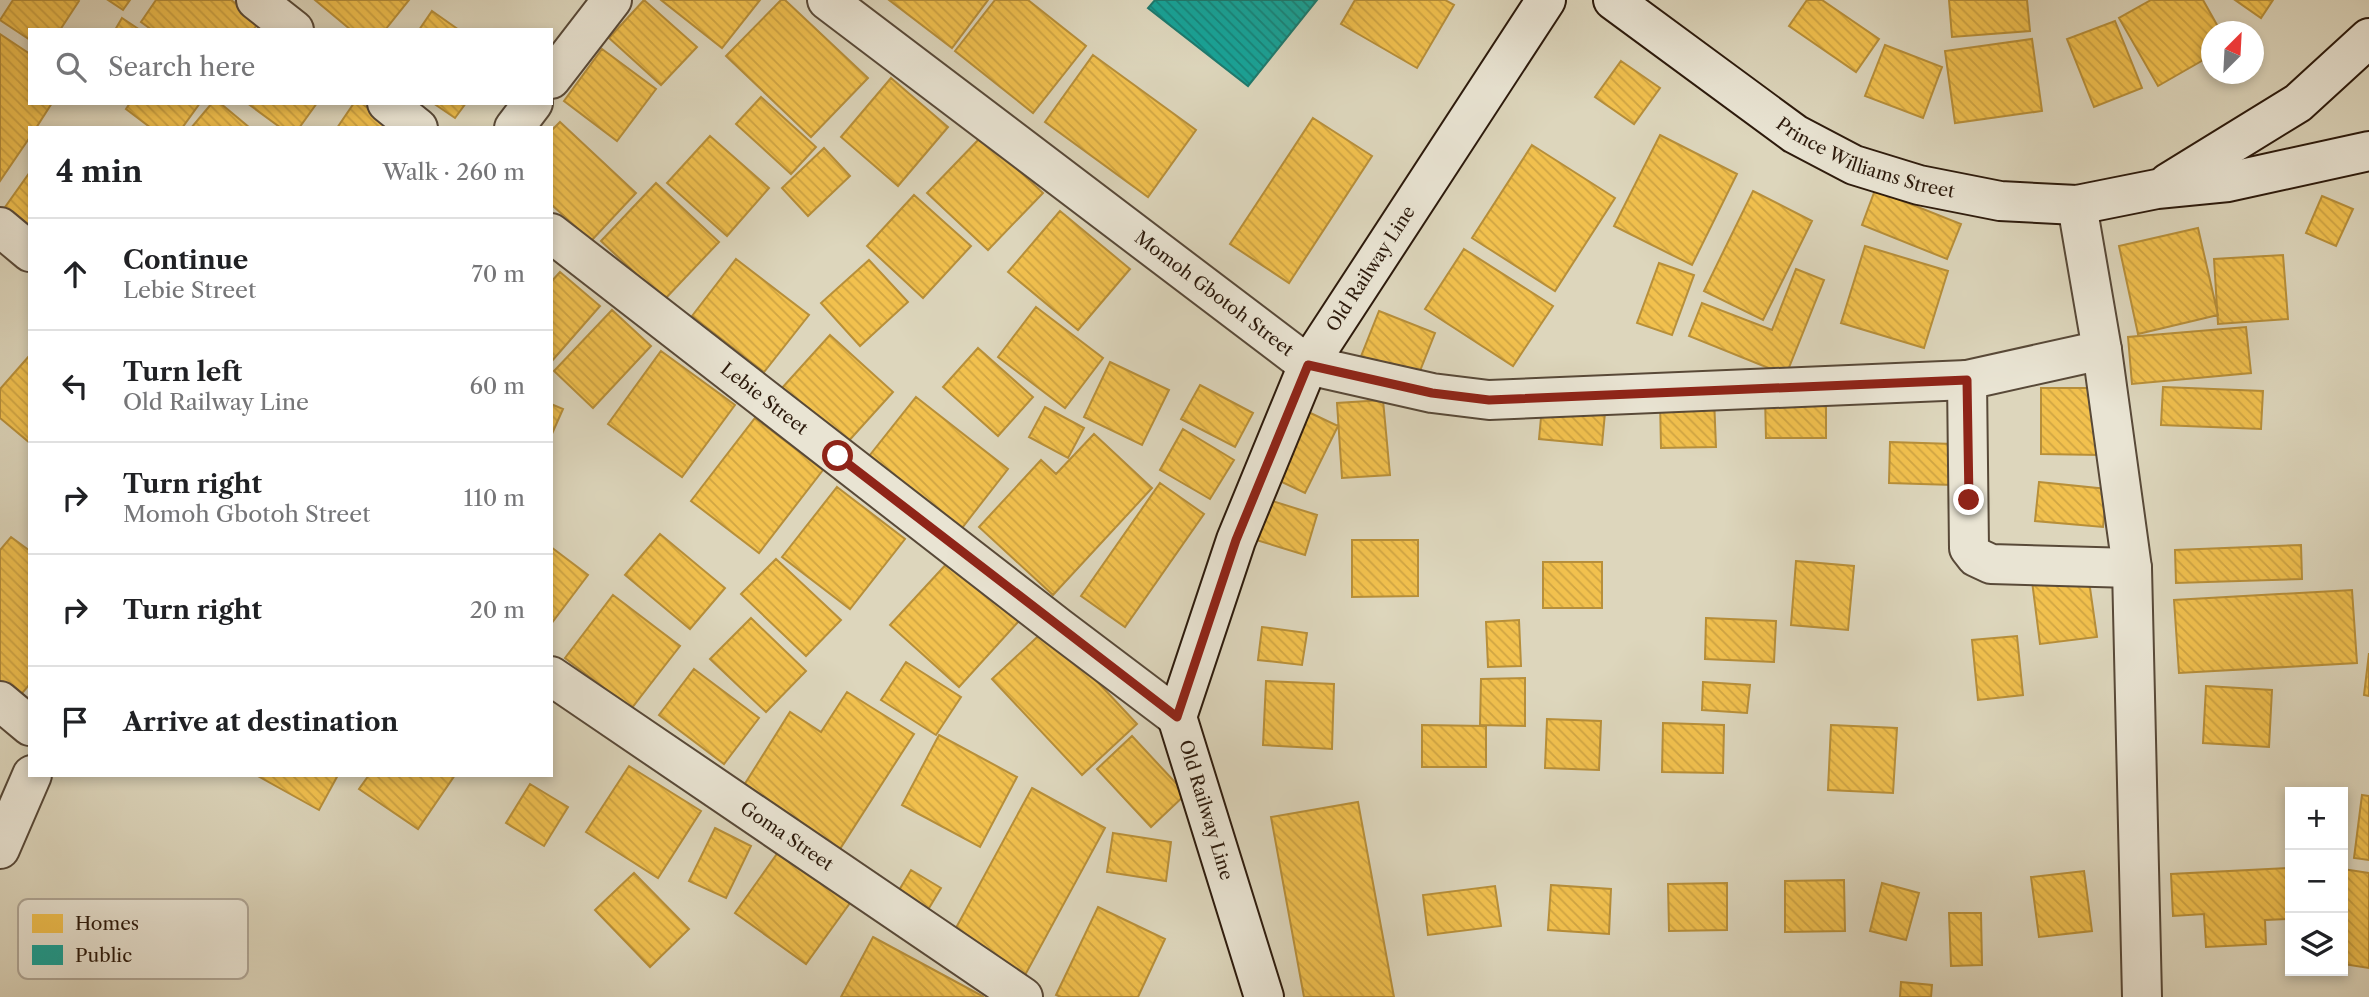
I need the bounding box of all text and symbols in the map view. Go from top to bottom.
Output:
north arrow [2201,21,2264,84]
search box [28,28,553,105]
icon: search [52,48,90,86]
text: Search here [108,51,255,83]
street label: Prince Williams Street [1772,113,1957,203]
text: 4 min [56,153,142,190]
text: Walk · 260 m [383,158,525,186]
street label: Old Railway Line [1322,202,1420,336]
street label: Momoh Gbotoh Street [1130,226,1298,361]
text: Continue [123,244,248,276]
icon: ahead [56,255,94,293]
text: 70 m [472,260,525,288]
text: Lebie Street [123,276,256,304]
text: Turn left [123,356,242,388]
street label: Lebie Street [716,358,813,440]
icon: left [56,367,94,405]
text: 60 m [469,372,525,400]
text: Old Railway Line [123,388,309,416]
route start [822,440,853,471]
text: Turn right [123,468,262,500]
icon: right [56,479,94,517]
text: 110 m [464,484,525,512]
route end [1953,484,1984,515]
text: Momoh Gbotoh Street [123,500,370,528]
icon: right [56,591,94,629]
text: Turn right [123,594,262,626]
text: 20 m [470,596,525,624]
icon: arrive [56,703,94,741]
text: Arrive at destination [123,706,398,738]
street label: Old Railway Line [1174,737,1238,883]
map controls [2285,787,2348,976]
button: + [2285,787,2348,850]
street label: Goma Street [736,797,838,876]
button: − [2285,850,2348,913]
legend [18,899,248,979]
text: Homes [75,912,139,935]
button: layers [2285,913,2348,976]
text: Public [75,944,132,967]

